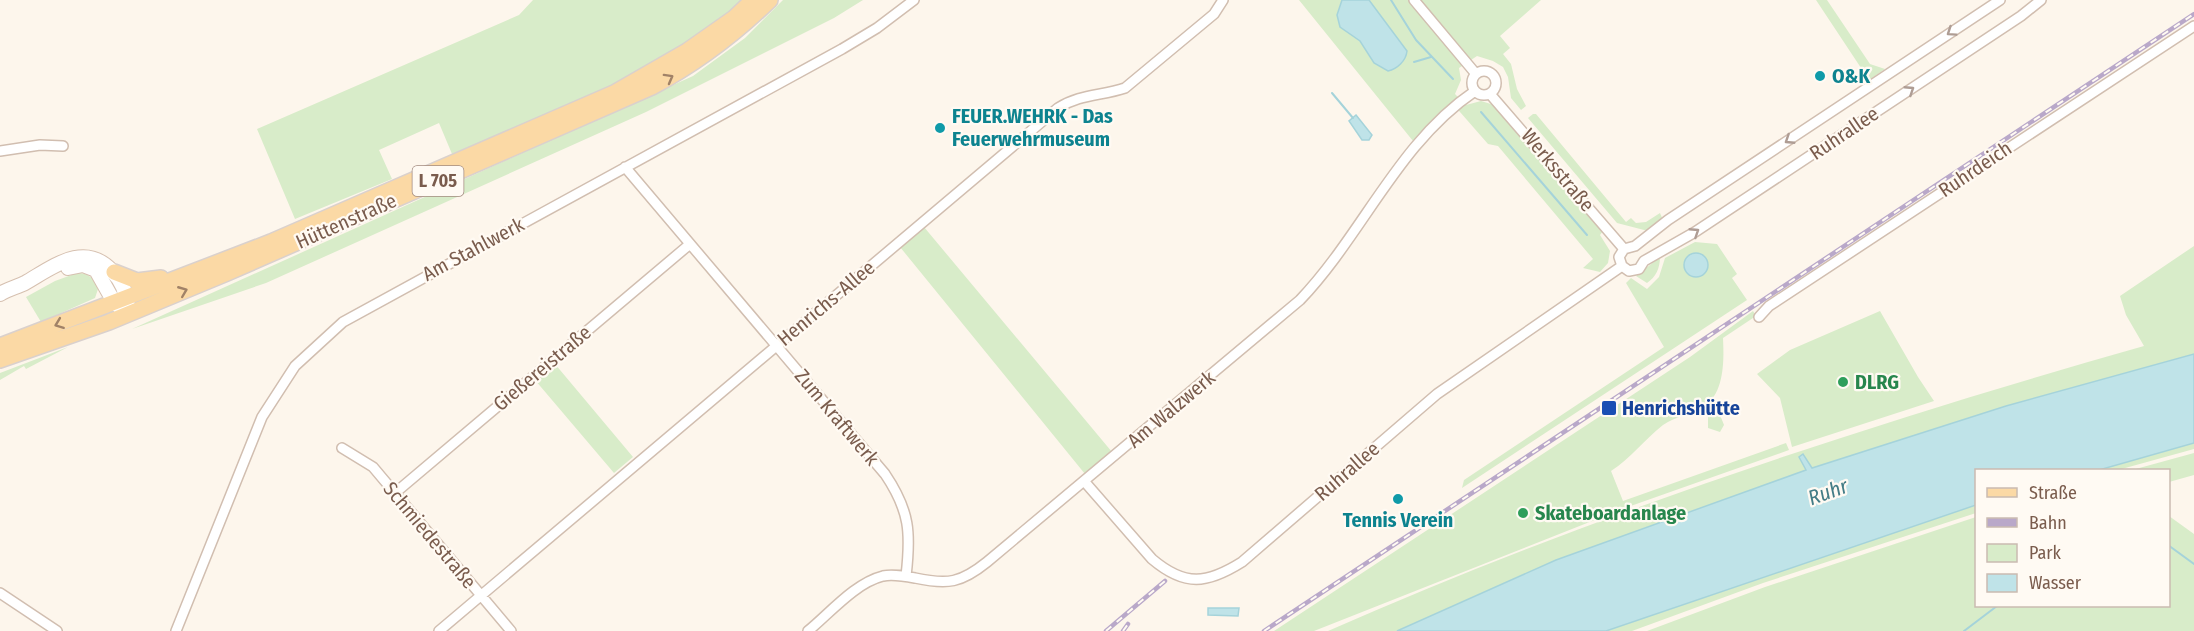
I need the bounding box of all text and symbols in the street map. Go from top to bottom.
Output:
one-way arrow [1947,25,1958,36]
place label: O&K [1832,64,1870,88]
marker: O&K [1813,69,1827,83]
one-way arrow [663,74,673,85]
one-way arrow [1904,85,1914,97]
street label: Ruhrallee [1805,101,1883,165]
place label: FEUER.WEHRK - Das Feuerwehrmuseum [952,104,1113,151]
marker: FEUER.WEHRK - Das Feuerwehrmuseum [933,121,947,135]
street label: Werksstraße [1516,124,1600,216]
one-way arrow [1784,133,1795,144]
street label: Ruhrdeich [1934,136,2016,202]
road number: L 705 [412,166,464,196]
street label: Hüttenstraße [292,188,400,254]
street label: Am Stahlwerk [418,212,529,286]
one-way arrow [1688,228,1699,239]
street label: Henrichs-Allee [772,255,880,351]
one-way arrow [176,286,187,298]
one-way arrow [54,316,65,329]
street label: Gießereistraße [488,320,596,416]
street label: Zum Kraftwerk [790,364,885,471]
street label: Am Walzwerk [1122,365,1220,453]
place label: DLRG [1855,370,1899,394]
marker: DLRG [1836,375,1850,389]
place label: Henrichshütte [1622,396,1740,420]
marker: Henrichshütte [1600,399,1618,417]
street label: Ruhrallee [1310,436,1384,506]
legend [1975,469,2170,607]
water label: Ruhr [1805,473,1852,511]
street label: Schmiedestraße [378,477,482,593]
text: Straße [2029,482,2077,504]
marker: Tennis Verein [1391,492,1405,506]
place label: Skateboardanlage [1535,501,1686,525]
marker: Skateboardanlage [1516,506,1530,520]
place label: Tennis Verein [1343,508,1453,532]
text: Bahn [2029,512,2067,534]
text: Park [2029,542,2062,564]
text: Wasser [2029,572,2082,594]

